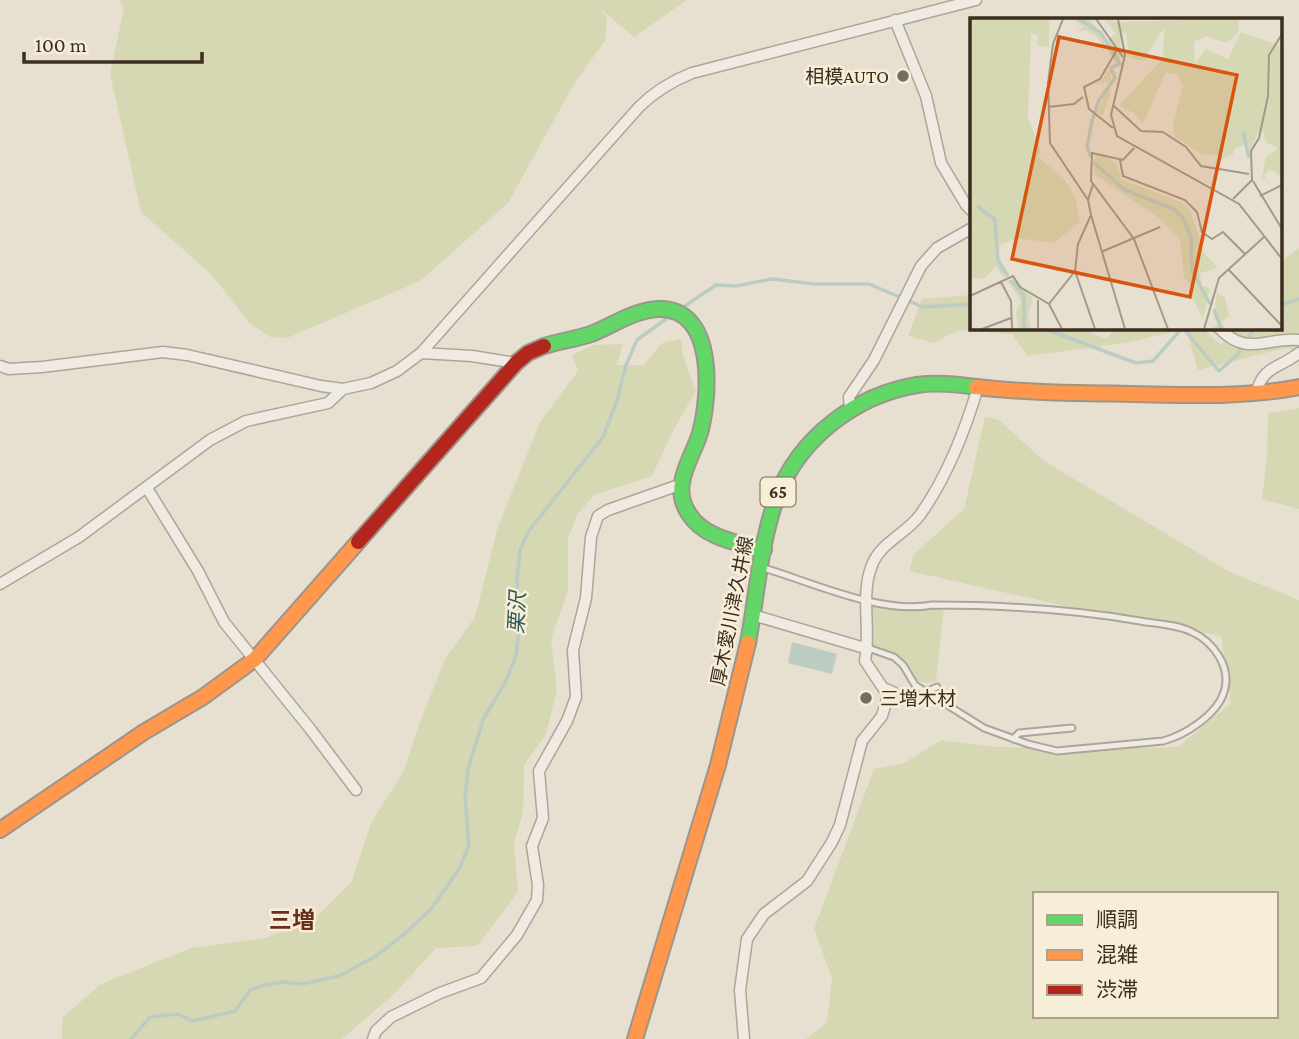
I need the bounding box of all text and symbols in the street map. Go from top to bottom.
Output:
inset map [970,18,1282,329]
scale bar [24,21,203,65]
text: 100 m [35,33,87,57]
place label: 相模AUTO [805,66,889,87]
marker: 相模AUTO [895,68,911,84]
road number: 65 [760,478,796,506]
street label: 厚木愛川津久井線 [707,534,757,688]
water label: 栗沢 [504,588,530,635]
place label: 三増木材 [880,688,956,709]
marker: 三増木材 [858,690,874,706]
legend [1033,892,1278,1018]
district label: 三増 [269,907,315,933]
text: 順調 [1096,908,1138,932]
text: 混雑 [1096,943,1138,967]
text: 渋滞 [1096,978,1138,1002]

